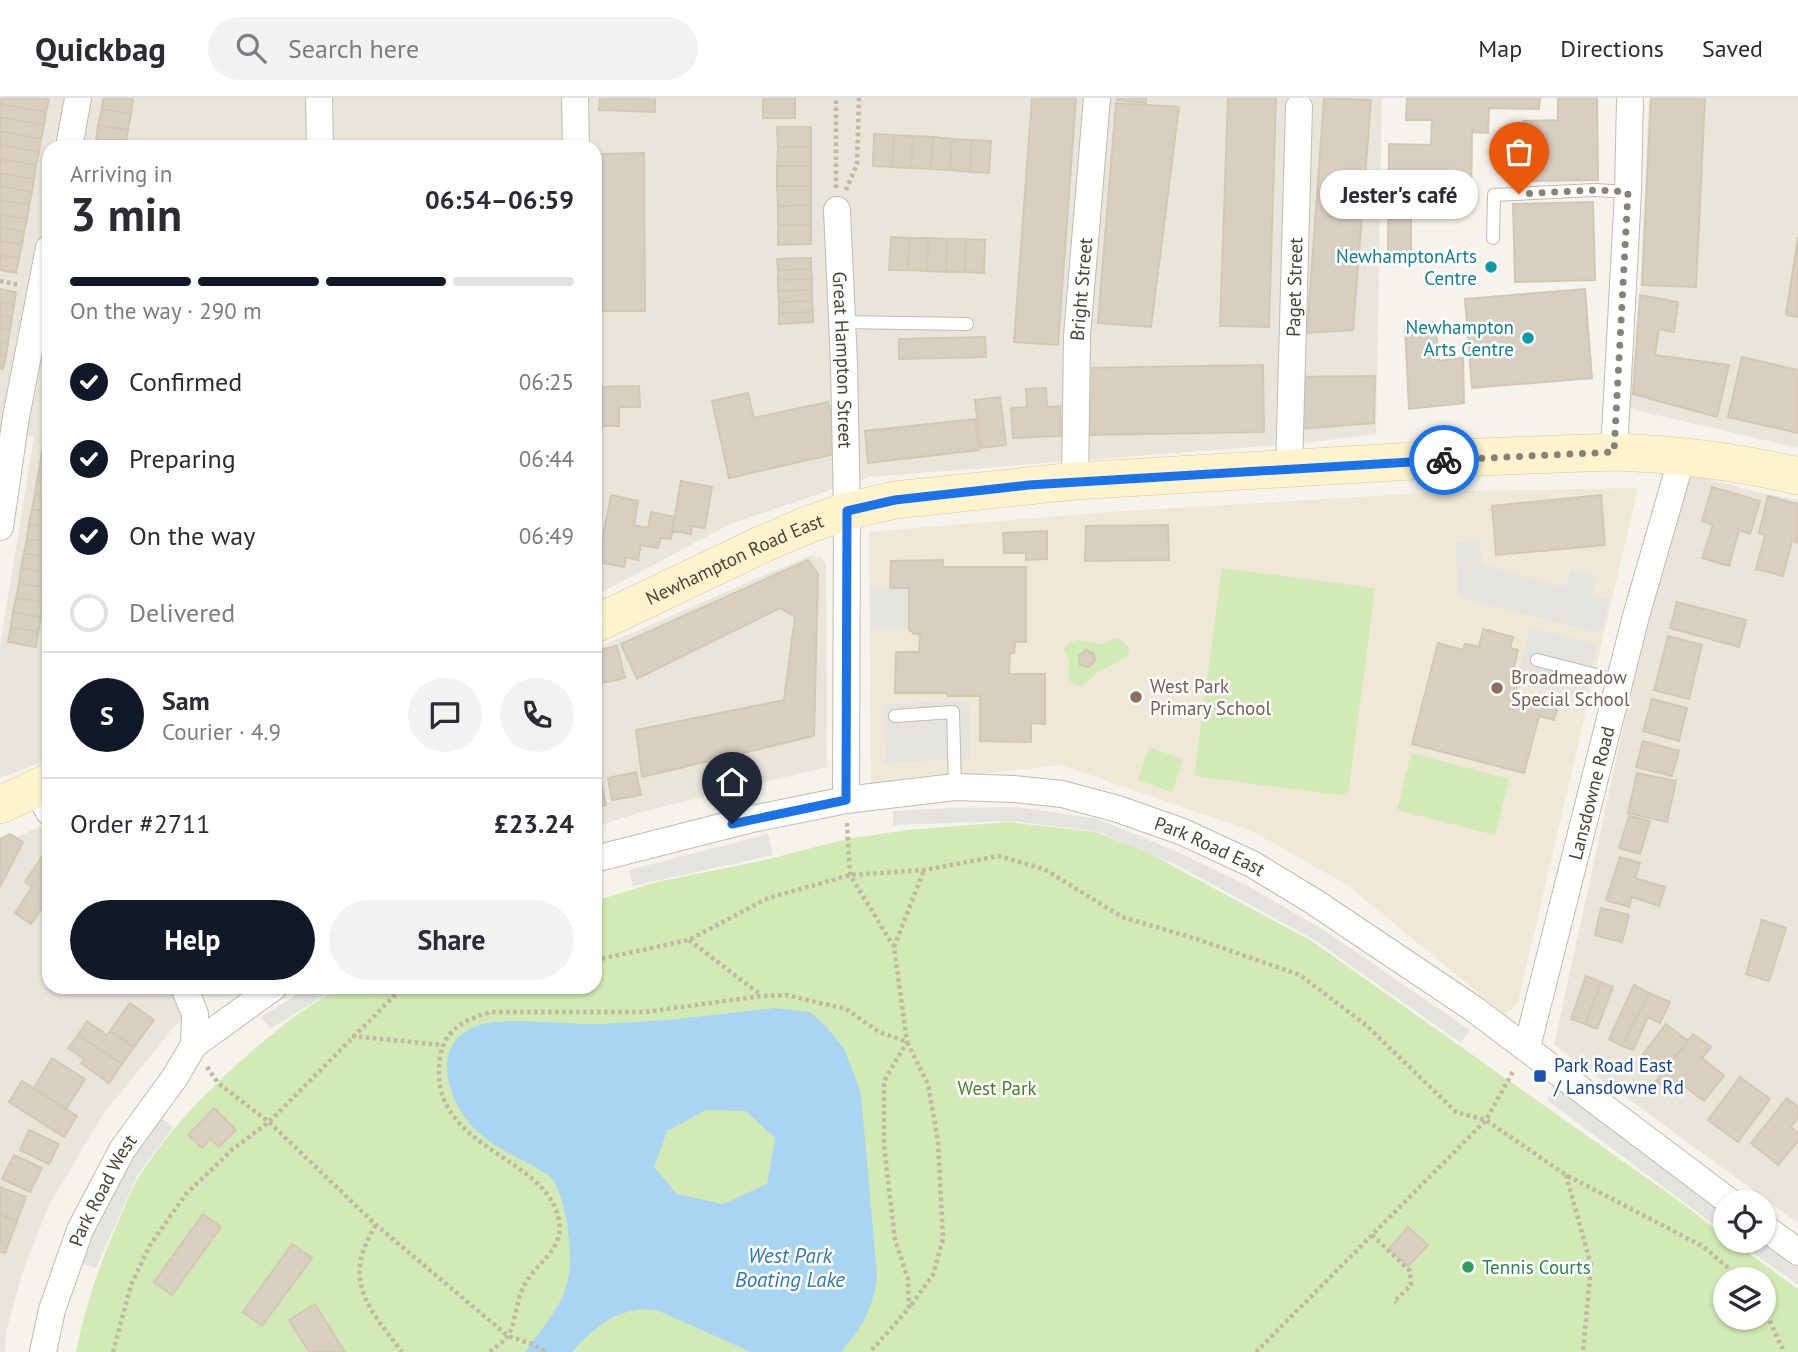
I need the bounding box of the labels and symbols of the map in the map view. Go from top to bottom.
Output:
pin [1489,122,1549,194]
callout: Jester's café [1320,170,1477,218]
street label: Bright Street [1065,236,1097,342]
street label: Paget Street [1281,237,1307,337]
place label: NewhamptonArts Centre [1336,244,1477,290]
marker: NewhamptonArts Centre [1483,259,1499,275]
street label: Great Hampton Street [828,271,858,449]
place label: Newhampton Arts Centre [1405,315,1514,361]
marker: Newhampton Arts Centre [1520,330,1536,346]
courier [1409,425,1479,495]
street label: Newhampton Road East [642,508,827,610]
place label: Broadmeadow Special School [1511,665,1630,711]
place label: West Park Primary School [1150,674,1271,720]
marker: Broadmeadow Special School [1489,680,1505,696]
marker: West Park Primary School [1128,689,1144,705]
street label: Lansdowne Road [1563,724,1620,862]
pin [702,752,762,824]
street label: Park Road East [1151,811,1270,882]
place label: Park Road East / Lansdowne Rd [1553,1053,1684,1099]
marker: Park Road East / Lansdowne Rd [1532,1068,1548,1084]
park label: West Park [957,1076,1037,1100]
street label: Park Road West [63,1129,142,1250]
water label: West Park Boating Lake [735,1242,845,1293]
place label: Tennis Courts [1482,1255,1591,1279]
marker: Tennis Courts [1460,1259,1476,1275]

